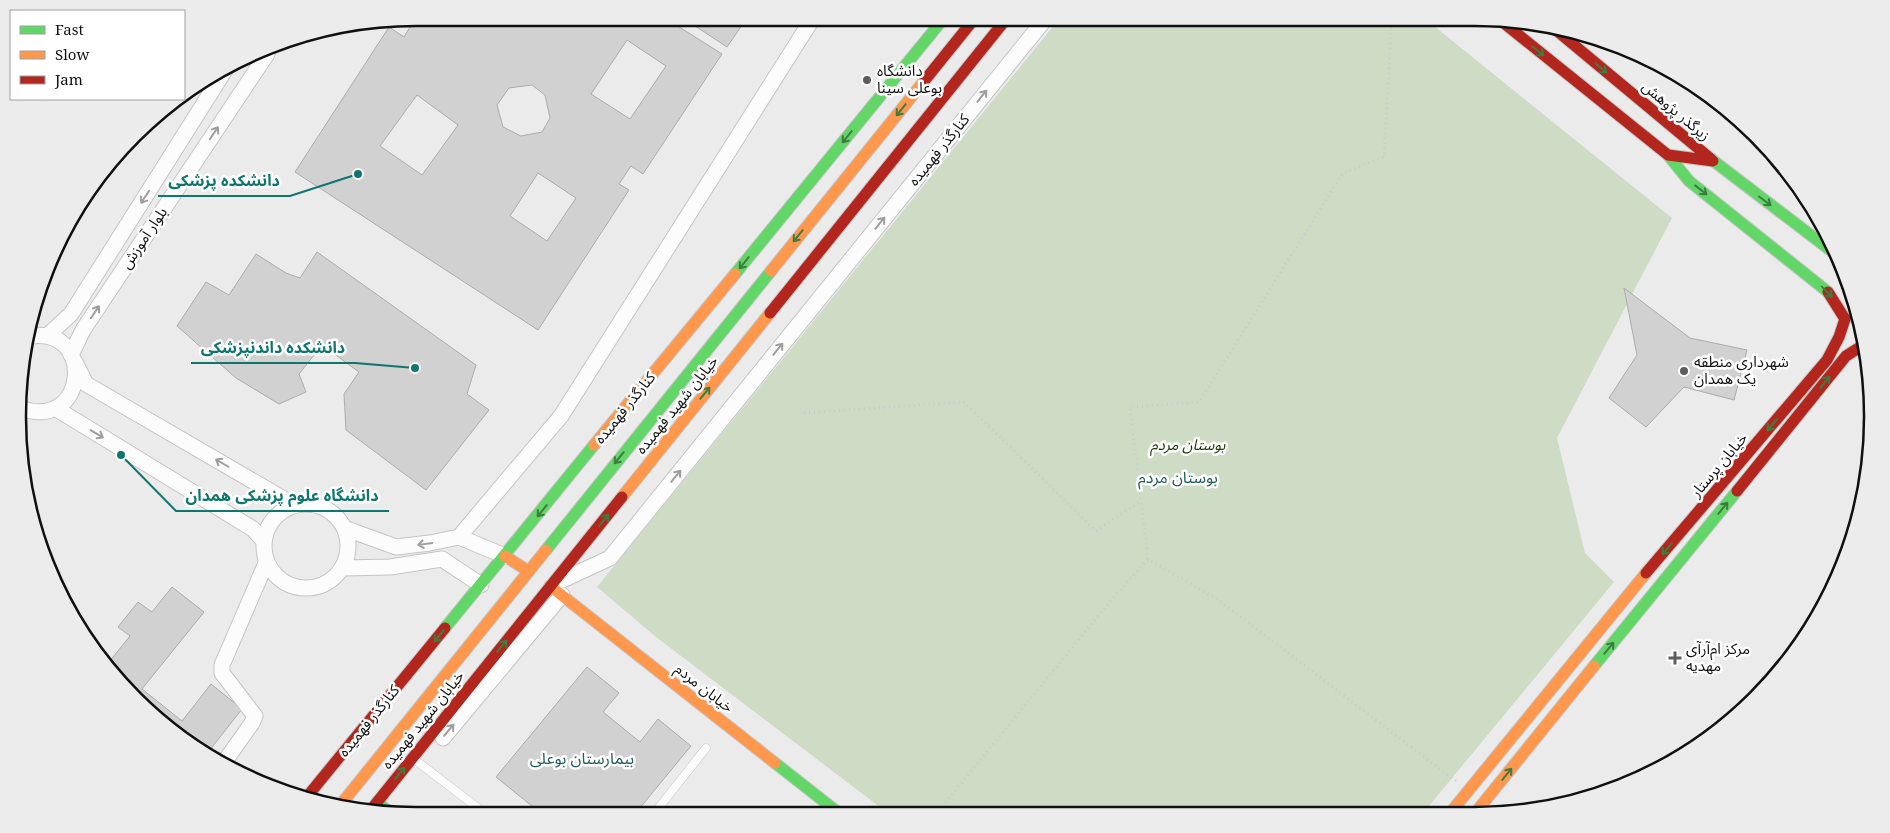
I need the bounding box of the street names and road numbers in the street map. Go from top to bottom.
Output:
street label: زیرگذر پژوهش [1638,76,1715,146]
street label: کنارگذر فهمیده [903,109,974,189]
street label: بلوار آموزش [115,203,171,272]
street label: خیابان شهید فهمیده [630,351,722,458]
street label: کنارگذر فهمیده [589,367,660,447]
street label: خیابان پرستار [1685,428,1752,502]
street label: خیابان مردم [670,658,738,718]
street label: خیابان شهید فهمیده [376,666,468,773]
street label: کنارگذر فهمیده [333,680,404,760]

